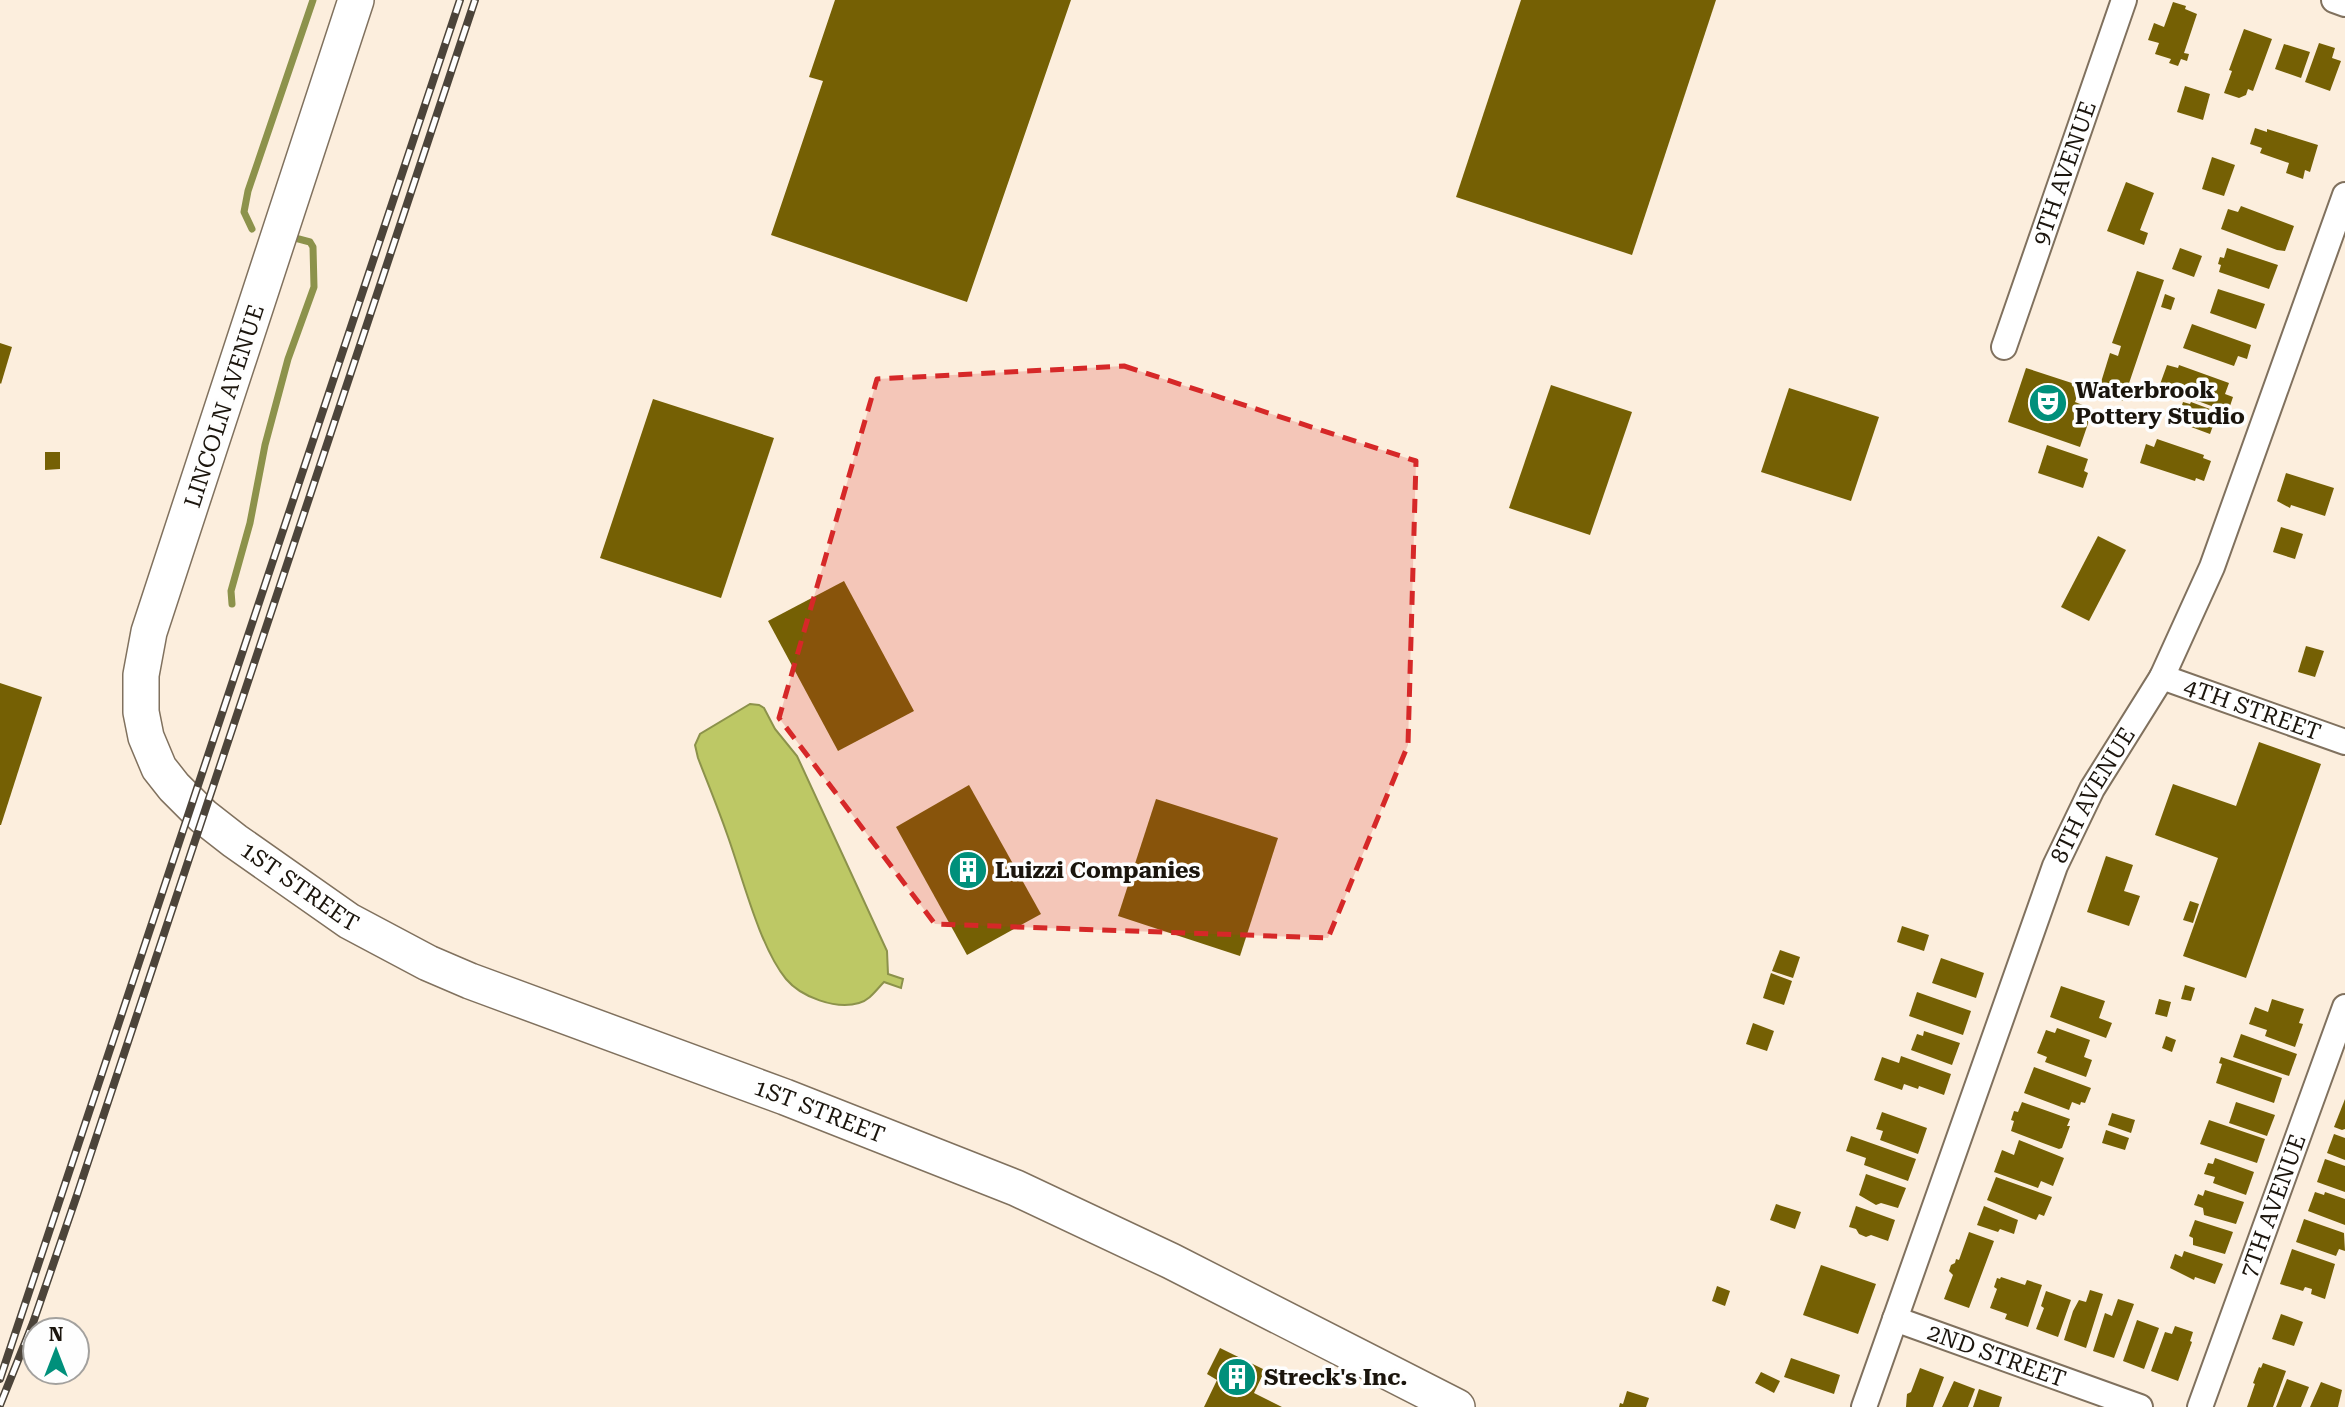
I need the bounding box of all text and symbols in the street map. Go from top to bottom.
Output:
street label: 9TH AVENUE [2027,98,2102,249]
street label: LINCOLN AVENUE [179,301,270,511]
place label: Waterbrook Pottery Studio [2075,377,2245,430]
theatre icon: Waterbrook Pottery Studio [2027,382,2069,424]
street label: 4TH STREET [2180,673,2324,746]
street label: 8TH AVENUE [2045,723,2141,868]
street label: 1ST STREET [235,836,363,938]
building icon: Luizzi Companies [947,849,989,891]
place label: Luizzi Companies [995,857,1201,884]
street label: 1ST STREET [750,1074,889,1149]
street label: 7TH AVENUE [2235,1131,2312,1281]
north arrow [21,1316,91,1386]
street label: 2ND STREET [1924,1319,2069,1393]
text: N [49,1323,64,1346]
building icon: Streck's Inc. [1216,1356,1258,1398]
place label: Streck's Inc. [1264,1364,1407,1391]

